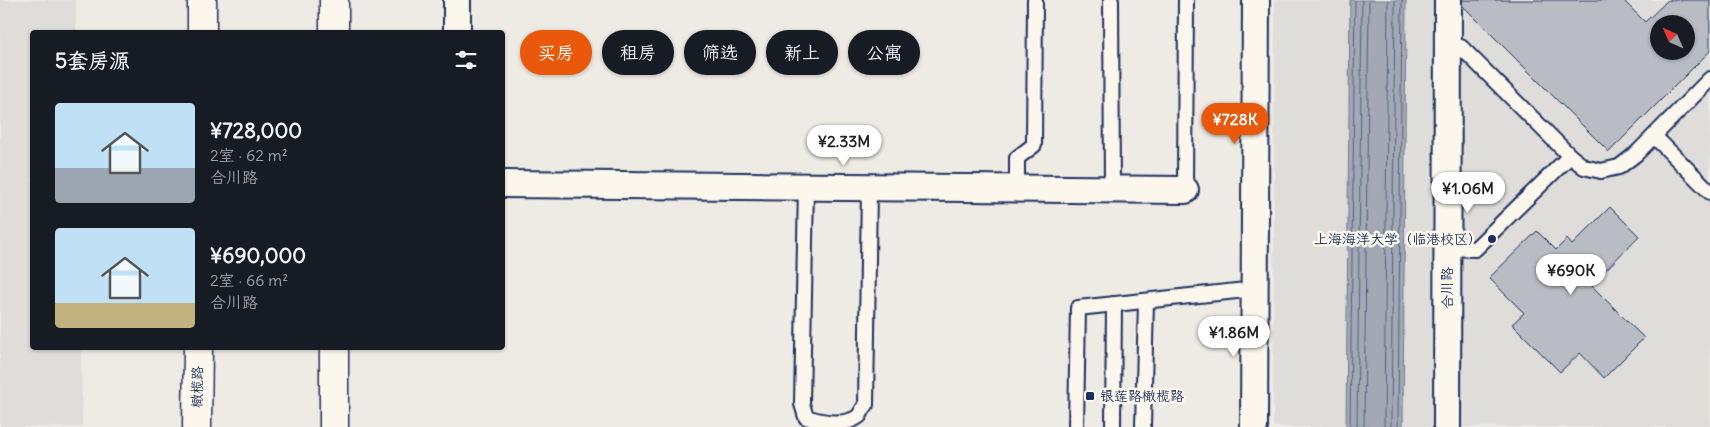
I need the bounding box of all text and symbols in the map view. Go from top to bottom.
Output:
north arrow [1650,15,1695,60]
map controls [1650,15,1695,60]
chip: 买房 [520,30,592,75]
chip: 租房 [602,30,674,75]
chip: 筛选 [684,30,756,75]
chip: 新上 [766,30,838,75]
chip: 公寓 [848,30,920,75]
icon: filters [452,46,480,74]
text: 5套房源 [55,47,130,74]
pin: ¥728K [1200,102,1270,145]
text: ¥728K [1212,109,1258,129]
text: ¥728,000 [210,117,302,144]
icon: home [95,123,155,183]
pin: ¥2.33M [803,124,885,167]
text: ¥2.33M [818,131,870,151]
text: 2室 · 62 m² [210,145,288,165]
text: 合川路 [210,167,258,187]
pin: ¥1.06M [1427,172,1509,214]
text: ¥1.06M [1442,178,1494,198]
place label: 上海海洋大学（临港校区） [1314,230,1482,248]
marker: 上海海洋大学（临港校区） [1486,233,1498,245]
text: ¥690,000 [210,242,306,269]
icon: home [95,248,155,308]
pin: ¥690K [1536,254,1606,296]
text: ¥690K [1547,260,1595,280]
street label: 合川路 [1438,267,1456,309]
text: 2室 · 66 m² [210,270,288,290]
text: 合川路 [210,292,258,312]
pin: ¥1.86M [1193,316,1275,358]
text: ¥1.86M [1209,322,1259,342]
street label: 橄榄路 [188,366,206,408]
place label: 银莲路橄榄路 [1100,387,1184,405]
marker: 银莲路橄榄路 [1084,390,1096,402]

